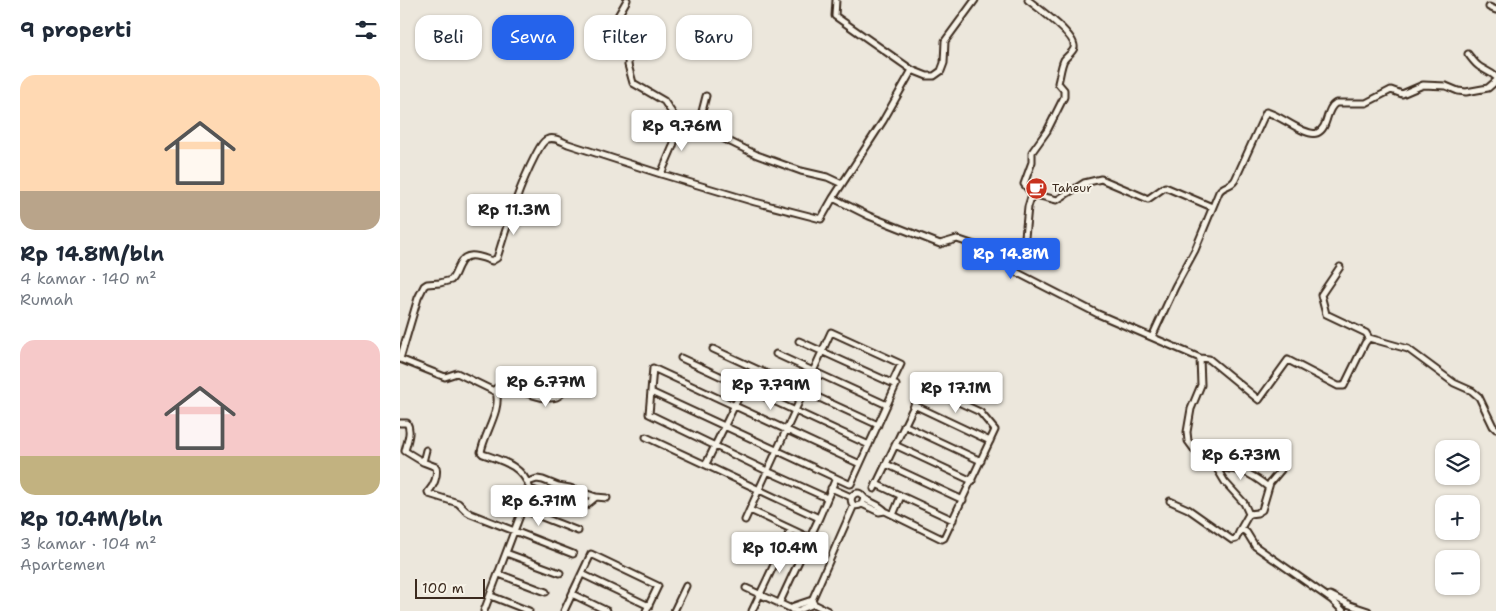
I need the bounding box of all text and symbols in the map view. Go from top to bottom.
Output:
chip: Beli [415,15,482,60]
chip: Sewa [492,15,574,60]
chip: Filter [584,15,666,60]
chip: Baru [676,15,752,60]
text: 9 properti [20,16,132,44]
icon: filters [352,16,380,44]
icon: home [155,108,245,198]
pin: Rp 9.76M [630,110,734,152]
text: Rp 9.76M [642,115,722,136]
cafe icon: Taheur [1024,176,1048,200]
place label: Taheur [1052,180,1092,196]
pin: Rp 11.3M [462,194,566,236]
text: Rp 11.3M [478,199,550,220]
pin: Rp 14.8M [959,238,1063,280]
text: Rp 14.8M/bln [20,240,164,268]
text: Rp 14.8M [973,243,1049,264]
text: 4 kamar · 140 m² [20,268,157,289]
text: Rumah [20,289,74,310]
pin: Rp 6.77M [494,366,598,408]
pin: Rp 7.79M [719,368,823,411]
text: Rp 6.77M [507,371,585,392]
pin: Rp 17.1M [904,372,1008,414]
icon: home [155,373,245,463]
text: Rp 7.79M [732,374,810,395]
text: Rp 17.1M [921,377,991,398]
pin: Rp 6.73M [1189,438,1293,481]
map controls [1435,440,1480,595]
button: layers [1435,440,1480,485]
text: Rp 6.73M [1202,444,1280,465]
pin: Rp 6.71M [487,484,591,527]
text: Rp 6.71M [502,490,576,511]
button: + [1435,495,1480,540]
text: Rp 10.4M/bln [20,505,163,533]
pin: Rp 10.4M [728,532,832,574]
text: 3 kamar · 104 m² [20,533,157,554]
text: Rp 10.4M [742,537,818,558]
button: − [1435,550,1480,595]
text: Apartemen [20,554,105,575]
scale bar [415,576,485,599]
text: 100 m [422,579,464,597]

